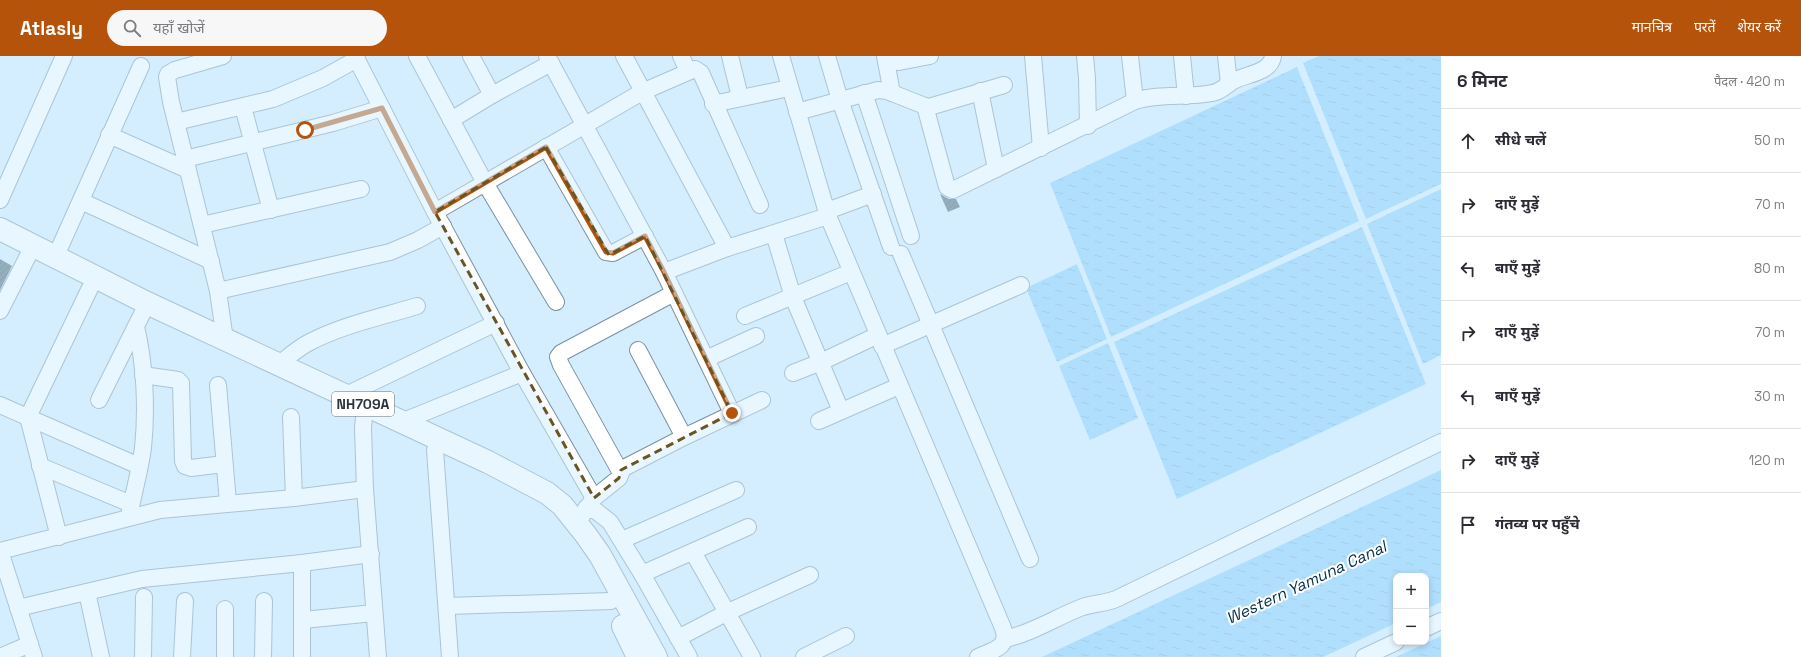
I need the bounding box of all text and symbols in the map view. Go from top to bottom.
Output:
search box [107,10,387,46]
text: Atlasly [20,16,83,41]
icon: search [121,17,143,39]
text: यहाँ खोजें [153,18,205,37]
text: मानचित्र [1632,18,1672,36]
text: परतें [1694,18,1716,36]
text: शेयर करें [1738,18,1781,36]
text: 6 मिनट [1457,70,1508,92]
text: पैदल · 420 m [1714,73,1785,90]
route start [296,121,314,139]
icon: ahead [1457,130,1479,152]
text: सीधे चलें [1495,130,1546,149]
text: 50 m [1754,132,1785,149]
icon: right [1457,194,1479,216]
text: दाएँ मुड़ें [1495,194,1539,213]
text: 70 m [1755,196,1785,213]
icon: left [1457,258,1479,280]
text: बाएँ मुड़ें [1495,258,1540,277]
text: 80 m [1754,260,1785,277]
icon: right [1457,322,1479,344]
text: दाएँ मुड़ें [1495,322,1539,341]
text: 70 m [1755,324,1785,341]
icon: left [1457,386,1479,408]
text: बाएँ मुड़ें [1495,386,1540,405]
text: 30 m [1754,388,1785,405]
road number: NH709A [332,392,394,416]
route end [723,404,741,422]
icon: right [1457,450,1479,472]
text: दाएँ मुड़ें [1495,450,1539,469]
text: 120 m [1749,452,1785,469]
icon: arrive [1457,514,1479,536]
text: गंतव्य पर पहुँचे [1495,514,1580,533]
water label: Western Yamuna Canal [1223,535,1392,629]
map controls [1393,573,1429,645]
button: + [1393,573,1429,609]
button: − [1393,609,1429,645]

